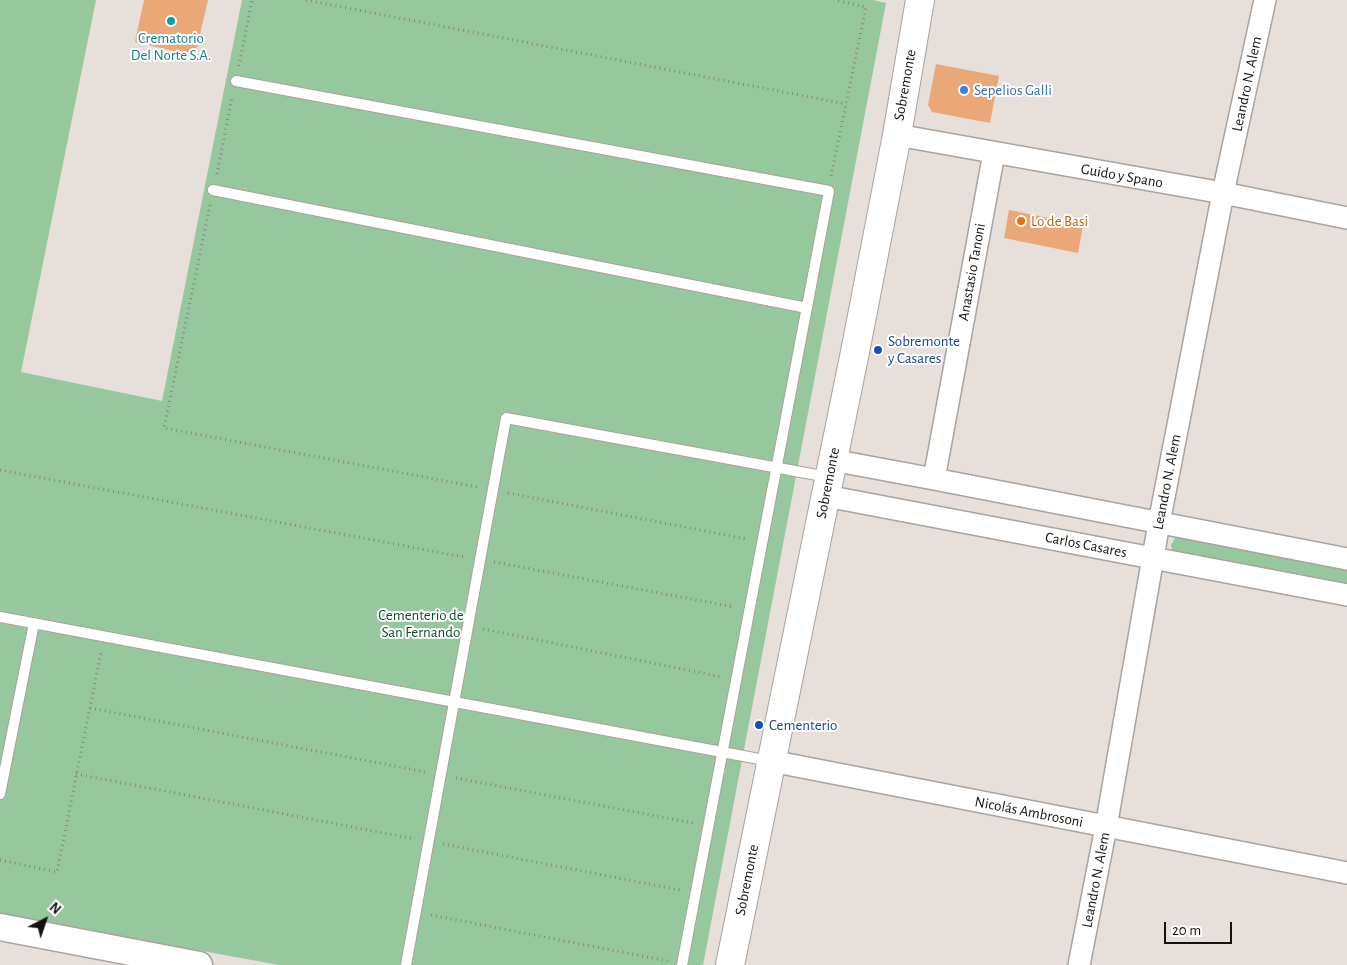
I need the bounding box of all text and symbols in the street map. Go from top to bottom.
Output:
marker: Crematorio Del Norte S.A. [165,15,177,27]
place label: Crematorio Del Norte S.A. [131,29,211,64]
street label: Leandro N. Alem [1228,35,1266,133]
street label: Sobremonte [890,48,920,122]
place label: Sepelios Galli [974,81,1052,99]
marker: Sepelios Galli [958,84,970,96]
street label: Guido y Spano [1080,160,1164,192]
place label: Lo de Basi [1031,212,1088,230]
marker: Lo de Basi [1015,215,1027,227]
street label: Anastasio Tanoni [955,222,989,322]
place label: Sobremonte y Casares [888,332,960,367]
marker: Sobremonte y Casares [872,344,884,356]
street label: Leandro N. Alem [1149,433,1185,531]
street label: Sobremonte [812,446,844,520]
street label: Carlos Casares [1044,528,1128,562]
park label: Cementerio de San Fernando [378,606,464,641]
place label: Cementerio [769,716,837,734]
marker: Cementerio [753,719,765,731]
street label: Nicolás Ambrosoni [973,793,1085,831]
street label: Leandro N. Alem [1078,831,1114,929]
street label: Sobremonte [731,843,763,917]
north arrow [20,895,70,945]
text: N [47,900,63,917]
scale bar [1167,912,1234,944]
text: 20 m [1172,923,1201,938]

